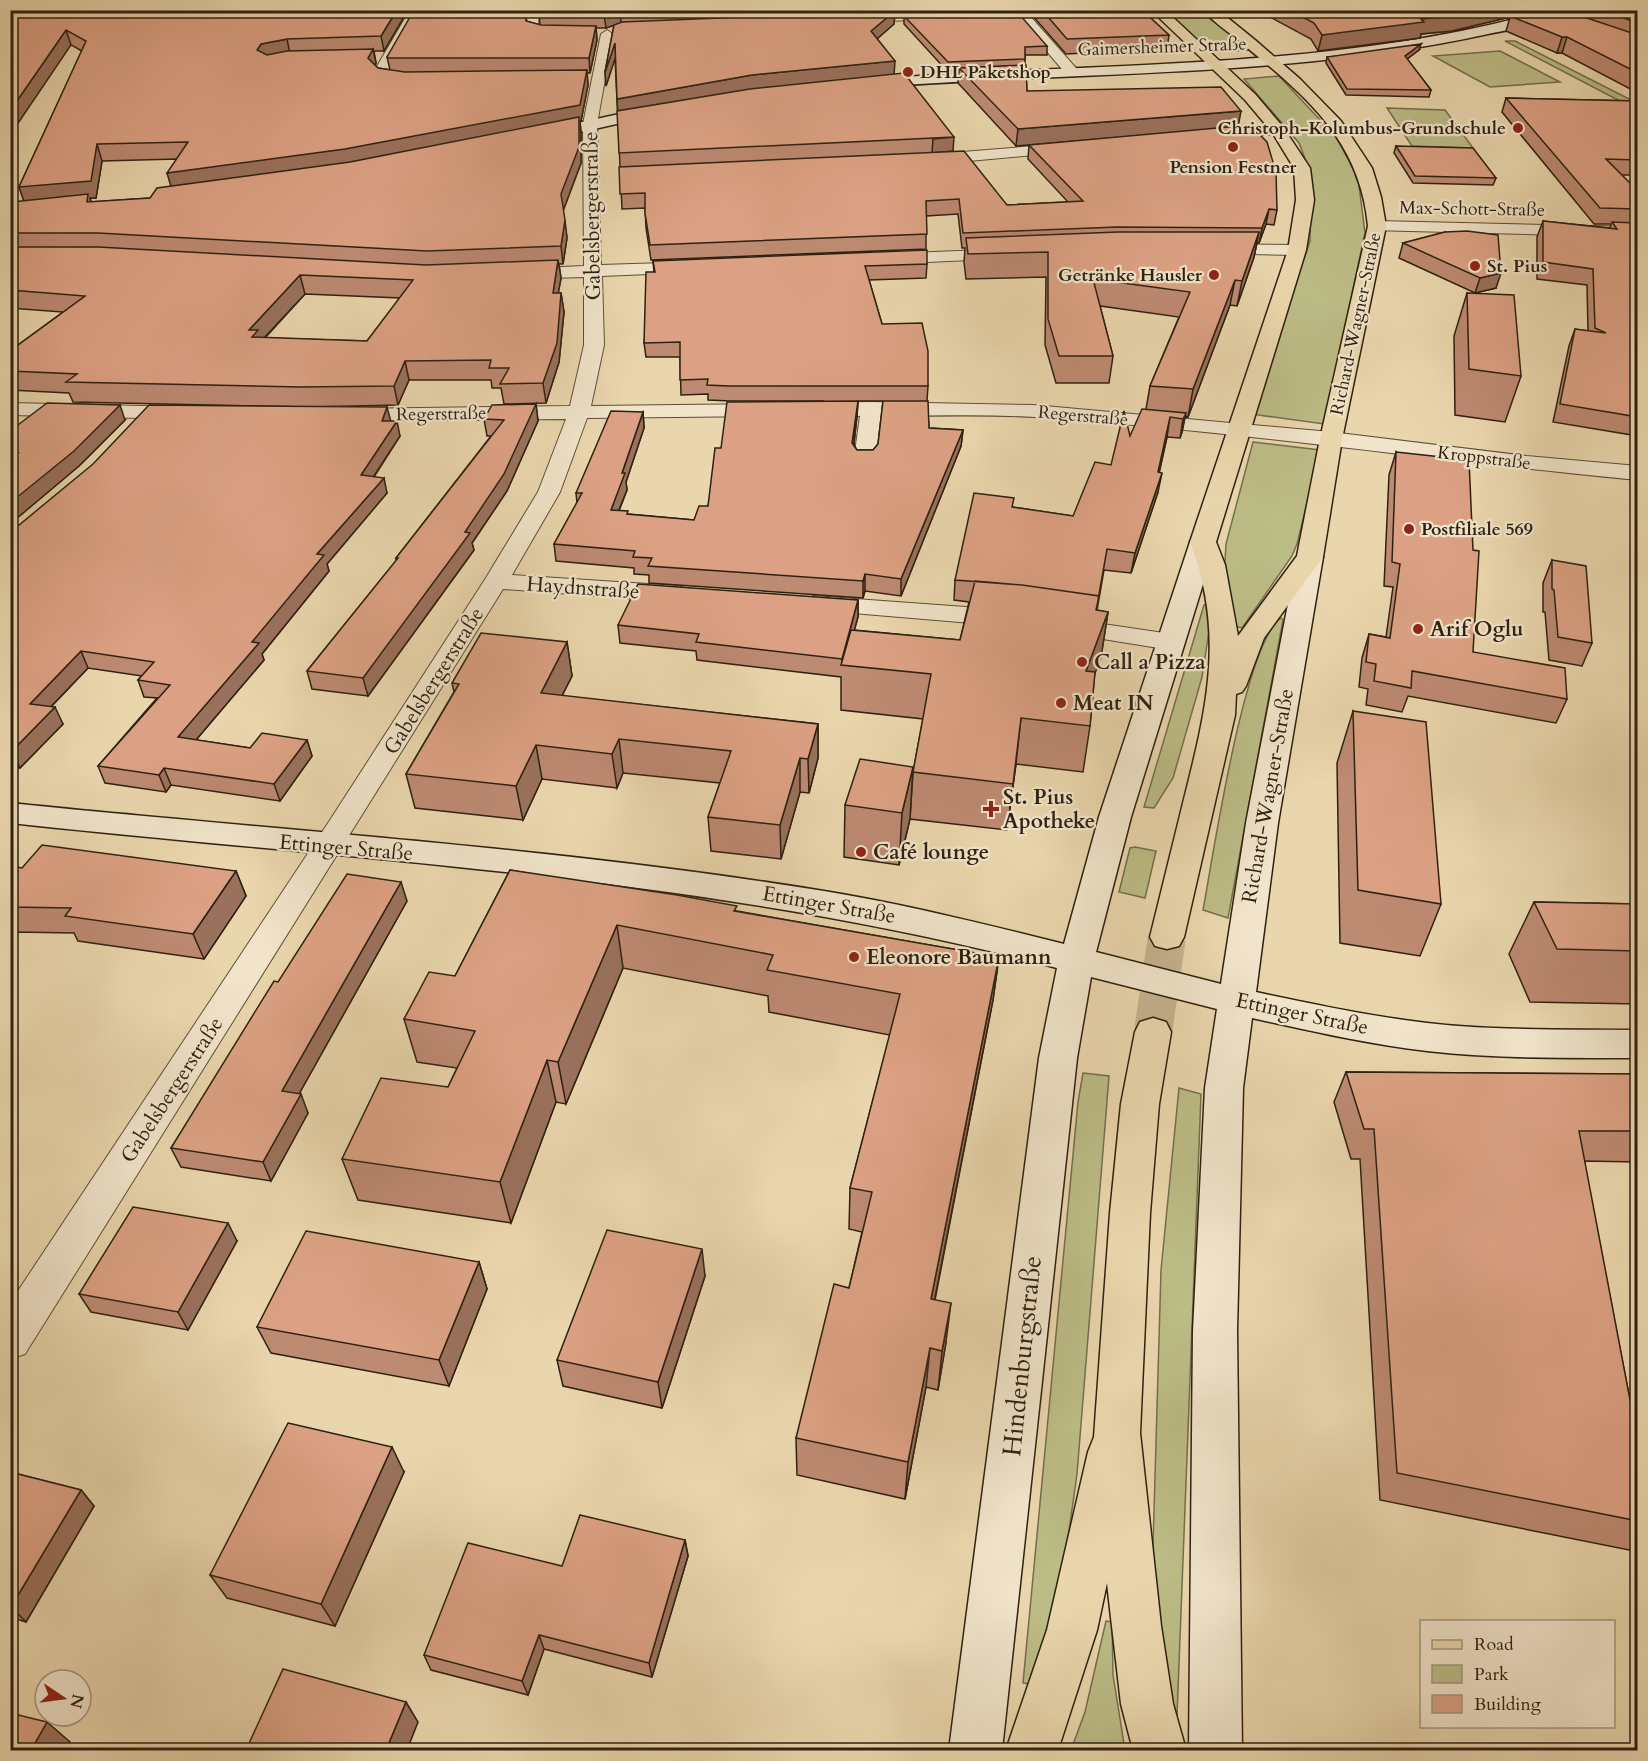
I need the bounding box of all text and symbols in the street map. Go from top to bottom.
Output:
street label: Gaimersheimer Straße [1077,32,1247,62]
place label: DHL Paketshop [920,60,1051,85]
marker: DHL Paketshop [901,65,915,79]
place label: Christoph-Kolumbus-Grundschule [1217,116,1506,141]
marker: Christoph-Kolumbus-Grundschule [1511,121,1525,135]
street label: Gabelsbergerstraße [576,131,608,301]
marker: Pension Festner [1226,140,1240,154]
place label: Pension Festner [1169,155,1297,180]
street label: Max-Schott-Straße [1399,195,1545,223]
street label: Richard-Wagner-Straße [1324,230,1388,418]
place label: St. Pius [1487,254,1547,279]
marker: St. Pius [1468,259,1482,273]
place label: Getränke Hausler [1058,263,1203,288]
marker: Getränke Hausler [1207,268,1221,282]
street label: Regerstraße [1037,400,1129,432]
street label: Regerstraße [396,401,486,427]
street label: Kroppstraße [1436,440,1532,476]
place label: Postfiliale 569 [1421,517,1533,542]
marker: Postfiliale 569 [1402,522,1416,536]
street label: Haydnstraße [525,570,641,606]
street label: Gabelsbergerstraße [377,602,491,760]
place label: Arif Oglu [1430,615,1523,644]
marker: Arif Oglu [1411,622,1425,636]
place label: Call a Pizza [1094,648,1206,677]
marker: Call a Pizza [1075,655,1089,669]
street label: Richard-Wagner-Straße [1235,686,1301,906]
place label: Meat IN [1073,689,1153,718]
marker: Meat IN [1054,696,1068,710]
place label: St. Pius Apotheke [1003,783,1095,836]
marker: St. Pius Apotheke [984,802,998,816]
street label: Ettinger Straße [278,828,414,868]
place label: Café lounge [873,838,989,867]
marker: Café lounge [854,845,868,859]
street label: Ettinger Straße [760,879,898,931]
place label: Eleonore Baumann [866,943,1052,972]
marker: Eleonore Baumann [847,950,861,964]
street label: Ettinger Straße [1233,986,1371,1042]
street label: Gabelsbergerstraße [114,1011,230,1169]
street label: Hindenburgstraße [994,1254,1050,1458]
legend [1420,1620,1615,1728]
text: Road [1474,1632,1514,1657]
text: Park [1474,1662,1509,1687]
north arrow [33,1668,93,1728]
text: N [64,1692,89,1710]
text: Building [1474,1692,1542,1717]

